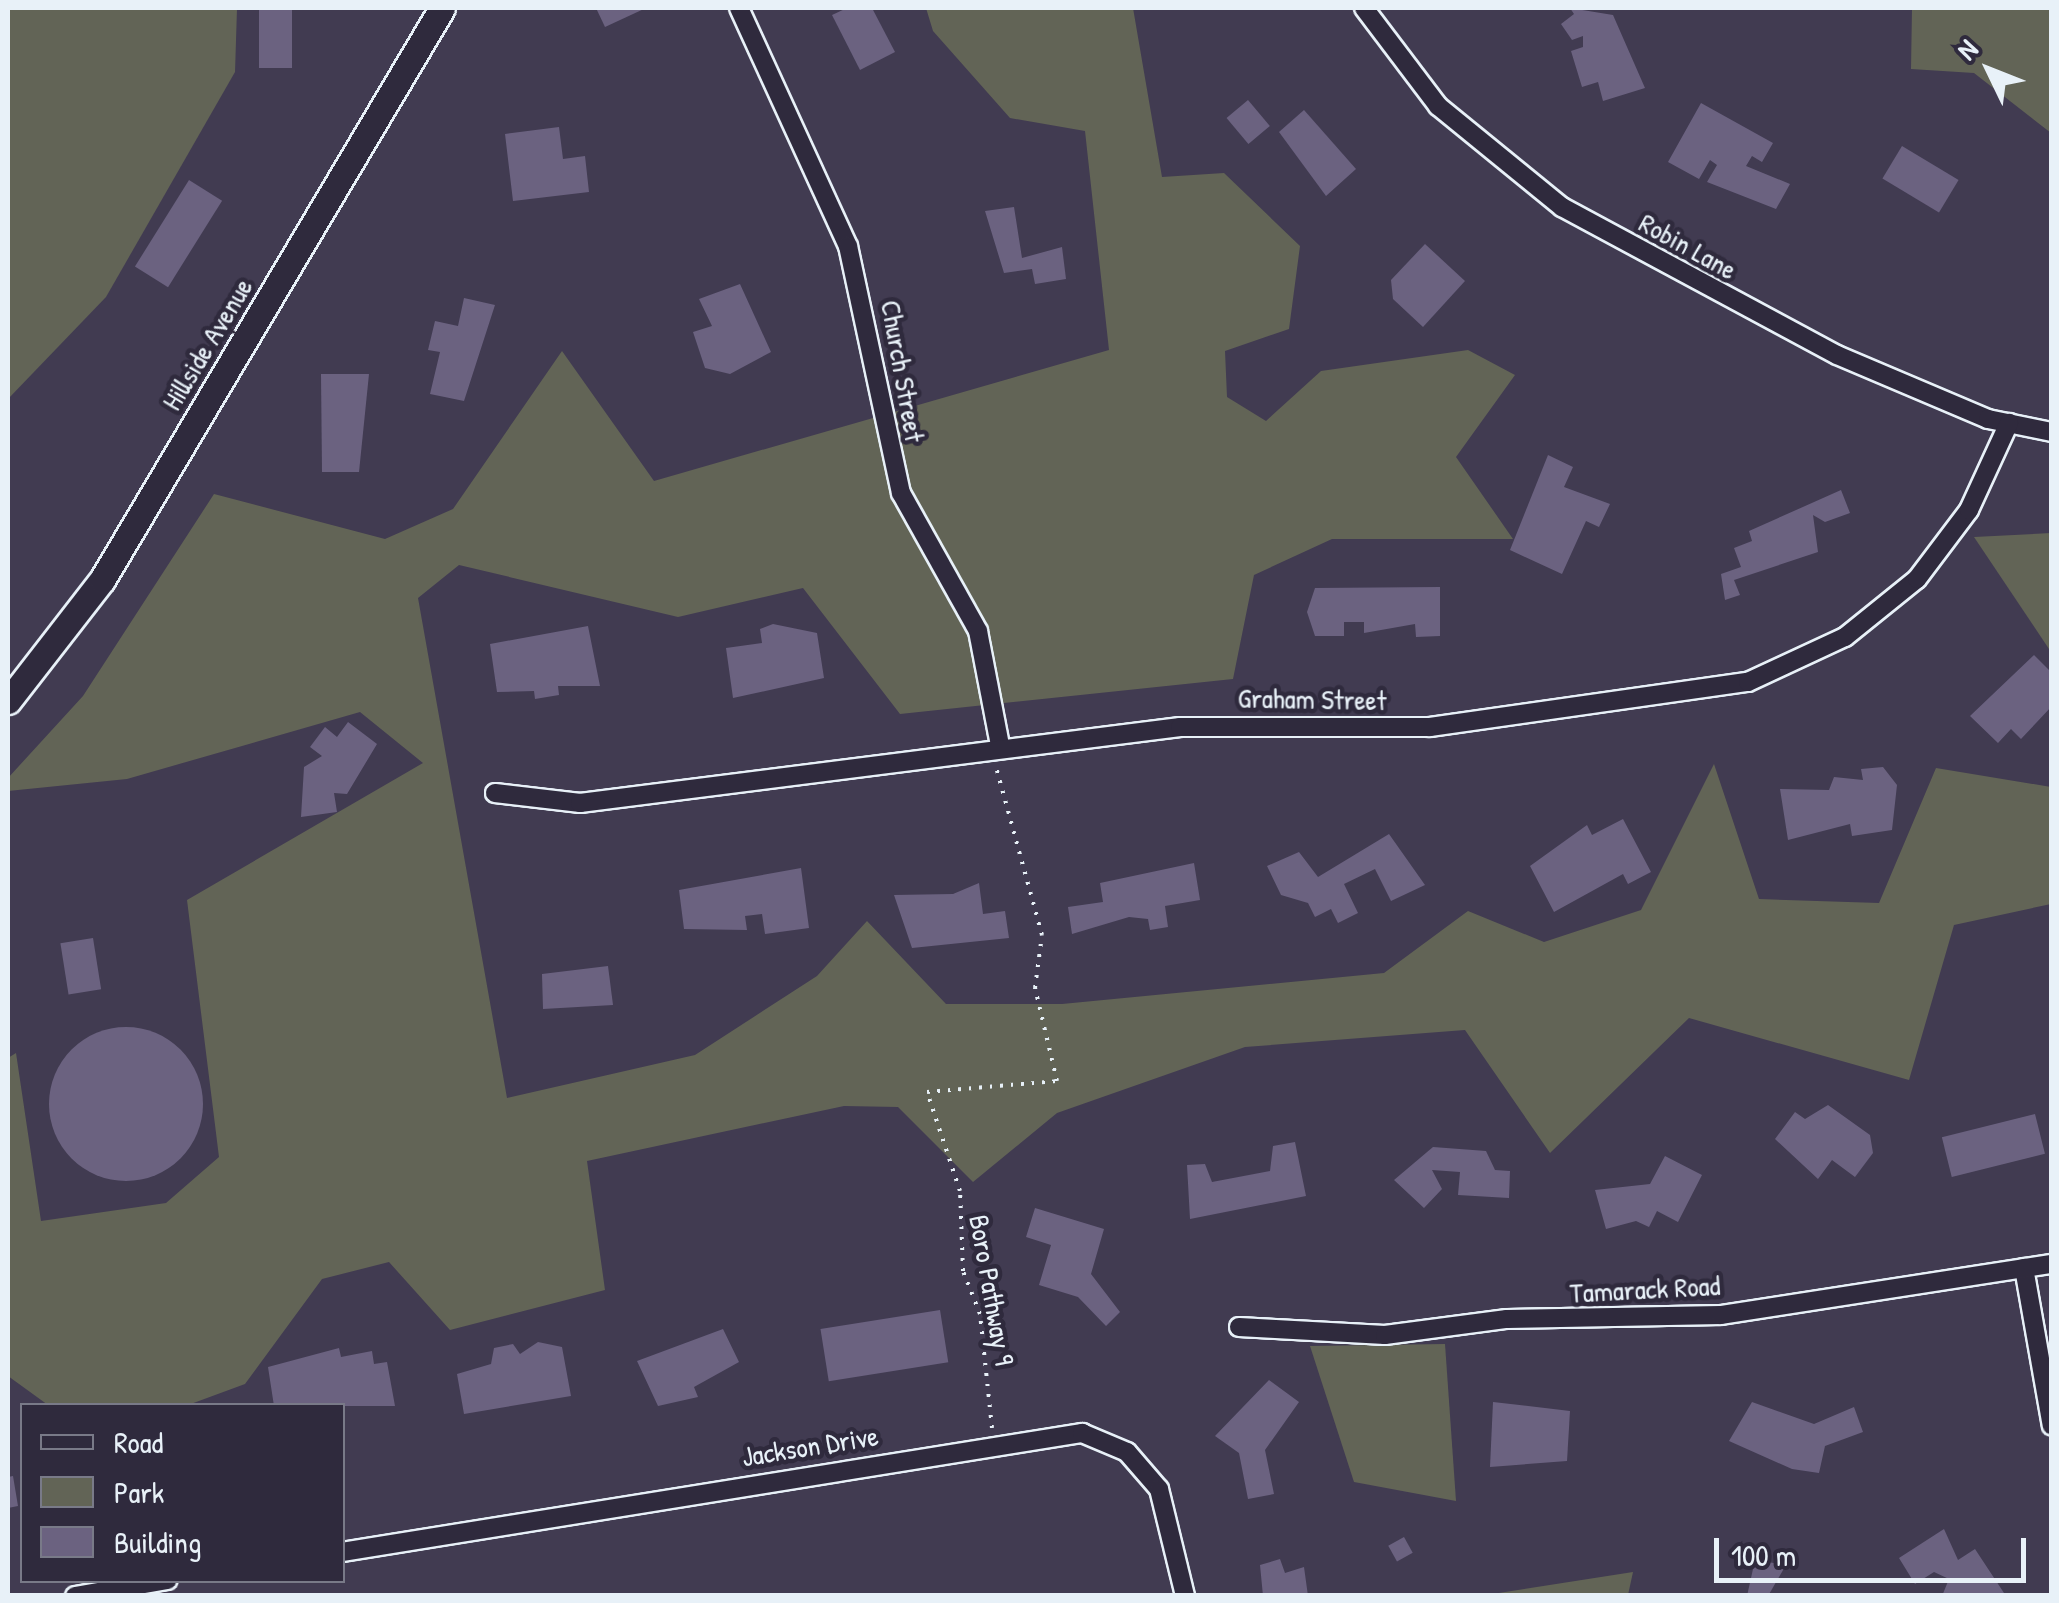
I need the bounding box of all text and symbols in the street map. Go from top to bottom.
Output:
north arrow [1939,20,2039,120]
text: N [1948,31,1986,68]
street label: Robin Lane [1633,206,1743,286]
street label: Hillside Avenue [154,272,260,416]
street label: Church Street [874,298,932,444]
street label: Graham Street [1237,681,1387,717]
street label: Boro Pathway 9 [962,1212,1022,1368]
street label: Tamarack Road [1569,1268,1721,1310]
legend [20,1403,345,1583]
street label: Jackson Drive [739,1419,881,1473]
text: Road [114,1422,163,1462]
text: Park [114,1472,164,1512]
scale bar [1719,1518,2032,1580]
text: Building [114,1522,201,1562]
text: 100 m [1731,1535,1796,1575]

